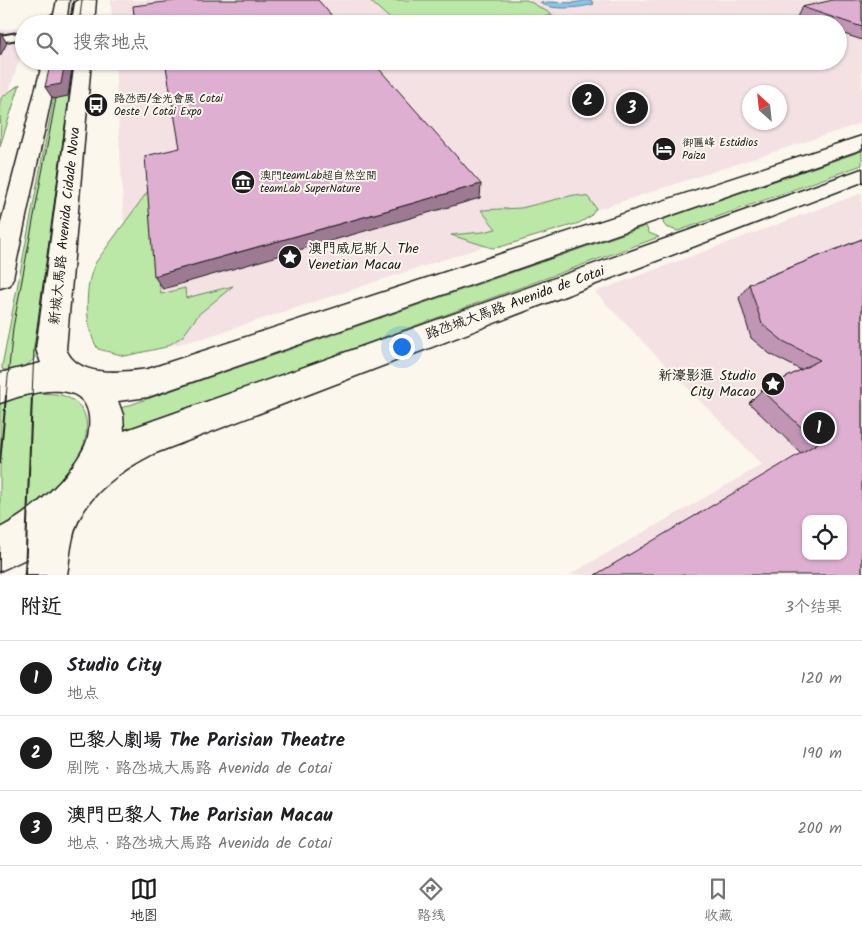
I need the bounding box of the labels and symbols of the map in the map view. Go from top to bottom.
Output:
pin: 2 [572,81,604,119]
north arrow [742,85,787,130]
pin: 3 [616,89,648,127]
place label: 路氹西/金光會展 Cotai Oeste / Cotai Expo [114,90,223,121]
bus stop icon: 路氹西/金光會展 Cotai Oeste / Cotai Expo [83,92,109,118]
street label: 新城大馬路 Avenida Cidade Nova [44,126,86,326]
place label: 御匾峰 Estúdios Paiza [682,134,758,165]
hotel icon: 御匾峰 Estúdios Paiza [651,136,677,162]
place label: 澳門teamLab超自然空間 teamLab SuperNature [260,167,377,198]
museum icon: 澳門teamLab超自然空間 teamLab SuperNature [230,169,256,195]
place label: 澳門威尼斯人 The Venetian Macau [308,238,420,276]
place icon: 澳門威尼斯人 The Venetian Macau [277,244,303,270]
street label: 路氹城大馬路 Avenida de Cotai [422,260,608,346]
your location [389,334,415,360]
place label: 新濠影滙 Studio City Macao [658,365,756,403]
place icon: 新濠影滙 Studio City Macao [760,371,786,397]
pin: 1 [803,409,835,447]

